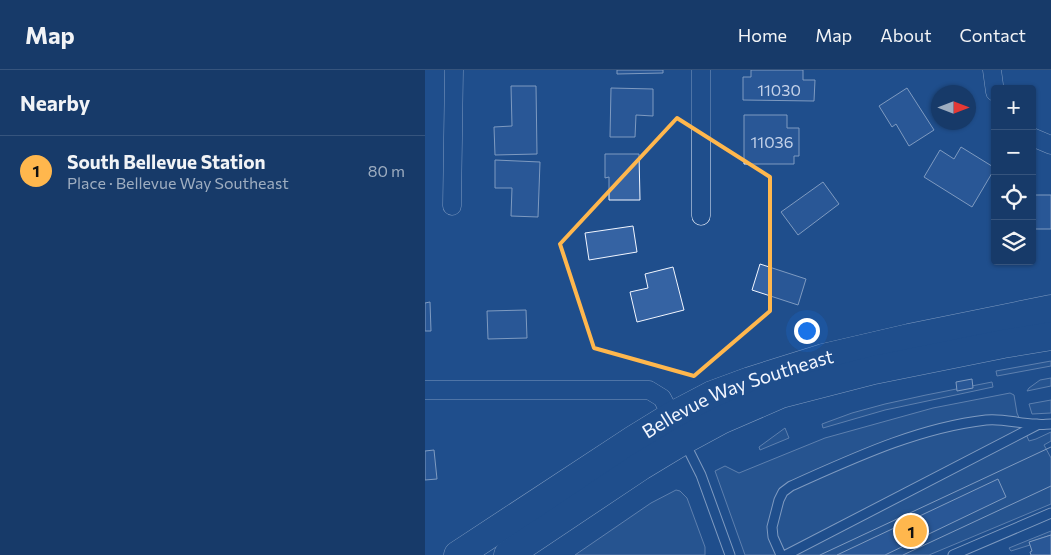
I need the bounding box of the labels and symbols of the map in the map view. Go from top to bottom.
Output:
house number: 11030 [757,80,801,99]
north arrow [931,85,976,130]
house number: 11036 [751,132,793,151]
your location [794,318,820,344]
street label: Bellevue Way Southeast [638,344,836,443]
pin: 1 [895,512,927,550]

